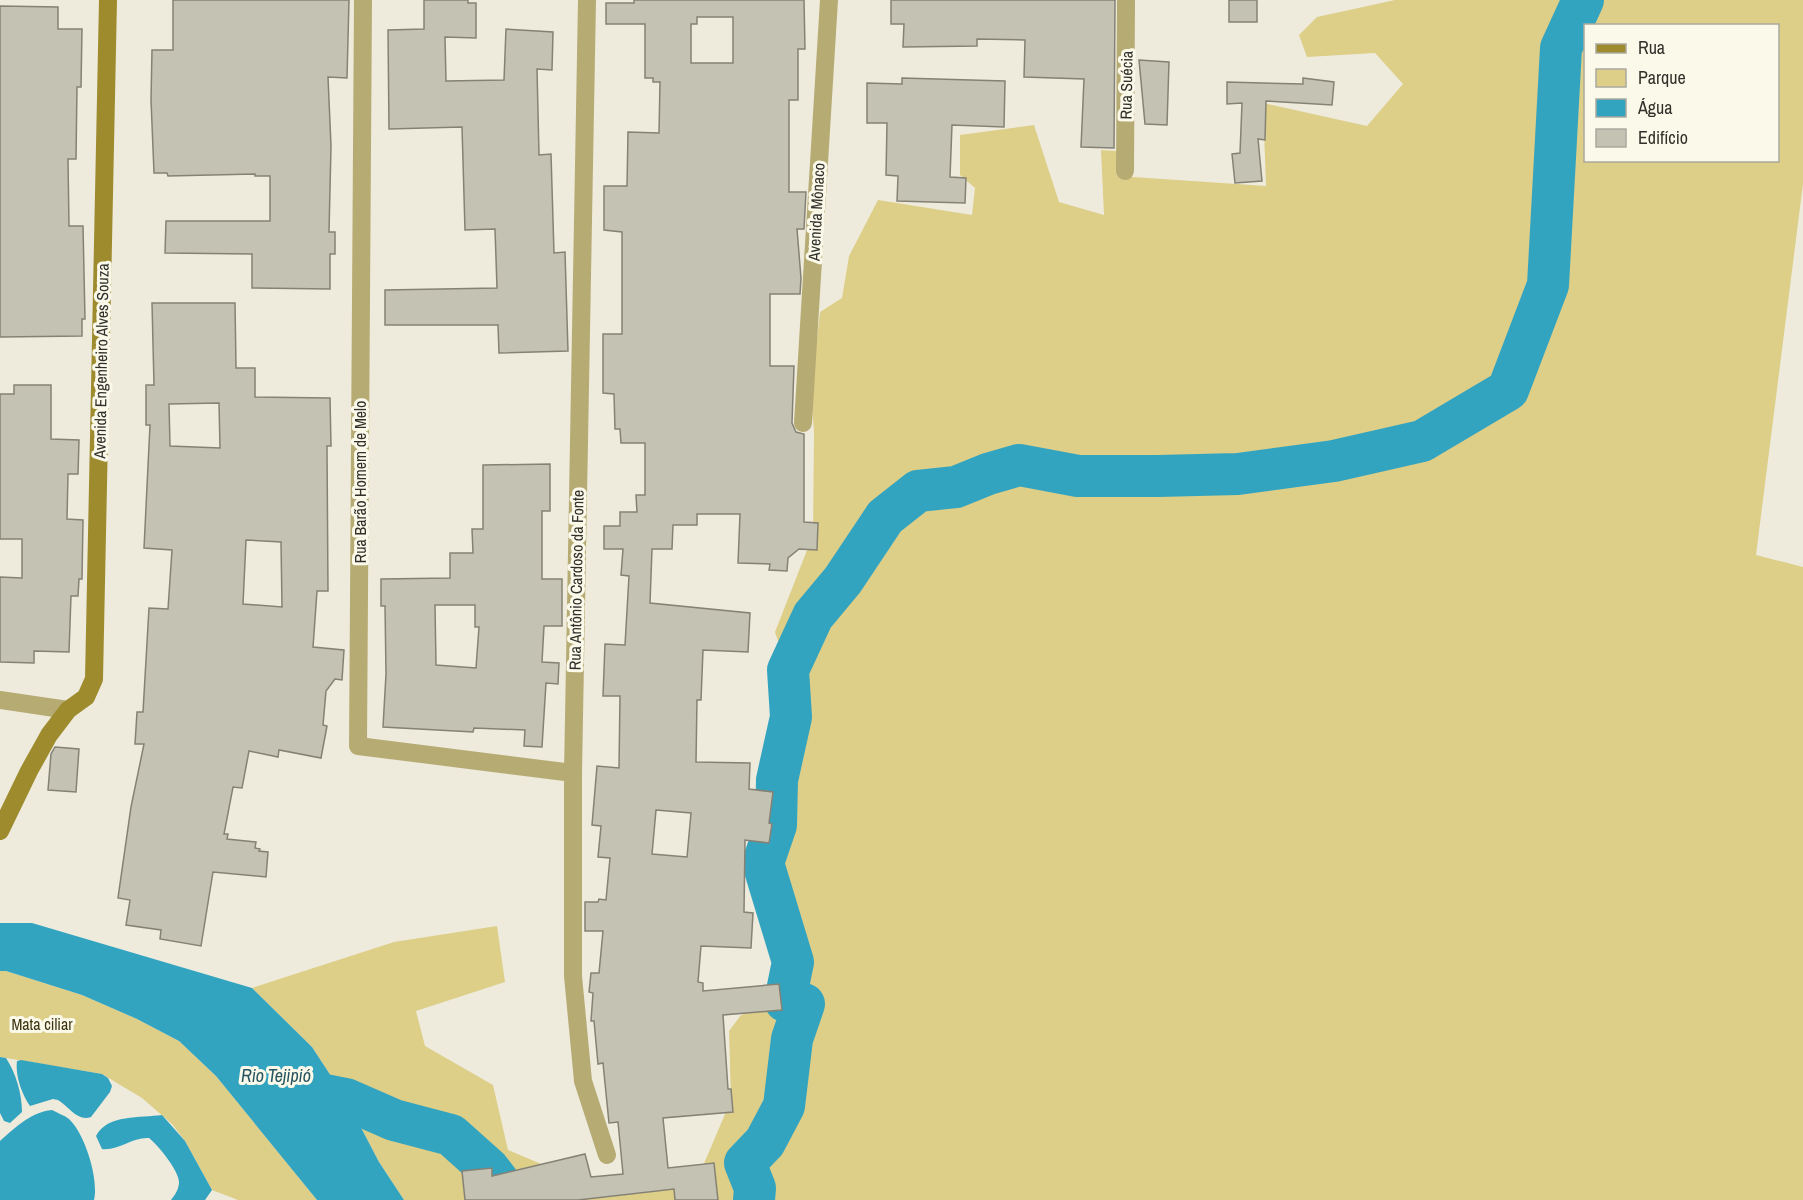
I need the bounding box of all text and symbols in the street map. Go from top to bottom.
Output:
legend [1584,24,1779,162]
text: Rua [1638,35,1665,60]
street label: Rua Suécia [1114,50,1138,119]
text: Parque [1638,65,1686,90]
text: Água [1637,95,1672,120]
text: Edifício [1638,125,1688,150]
street label: Avenida Mônaco [802,162,830,263]
street label: Avenida Engenheiro Alves Souza [88,262,114,460]
street label: Rua Barão Homem de Melo [349,401,371,563]
street label: Rua Antônio Cardoso da Fonte [563,490,589,670]
park label: Mata ciliar [11,1013,73,1035]
water label: Rio Tejipió [241,1063,311,1088]

